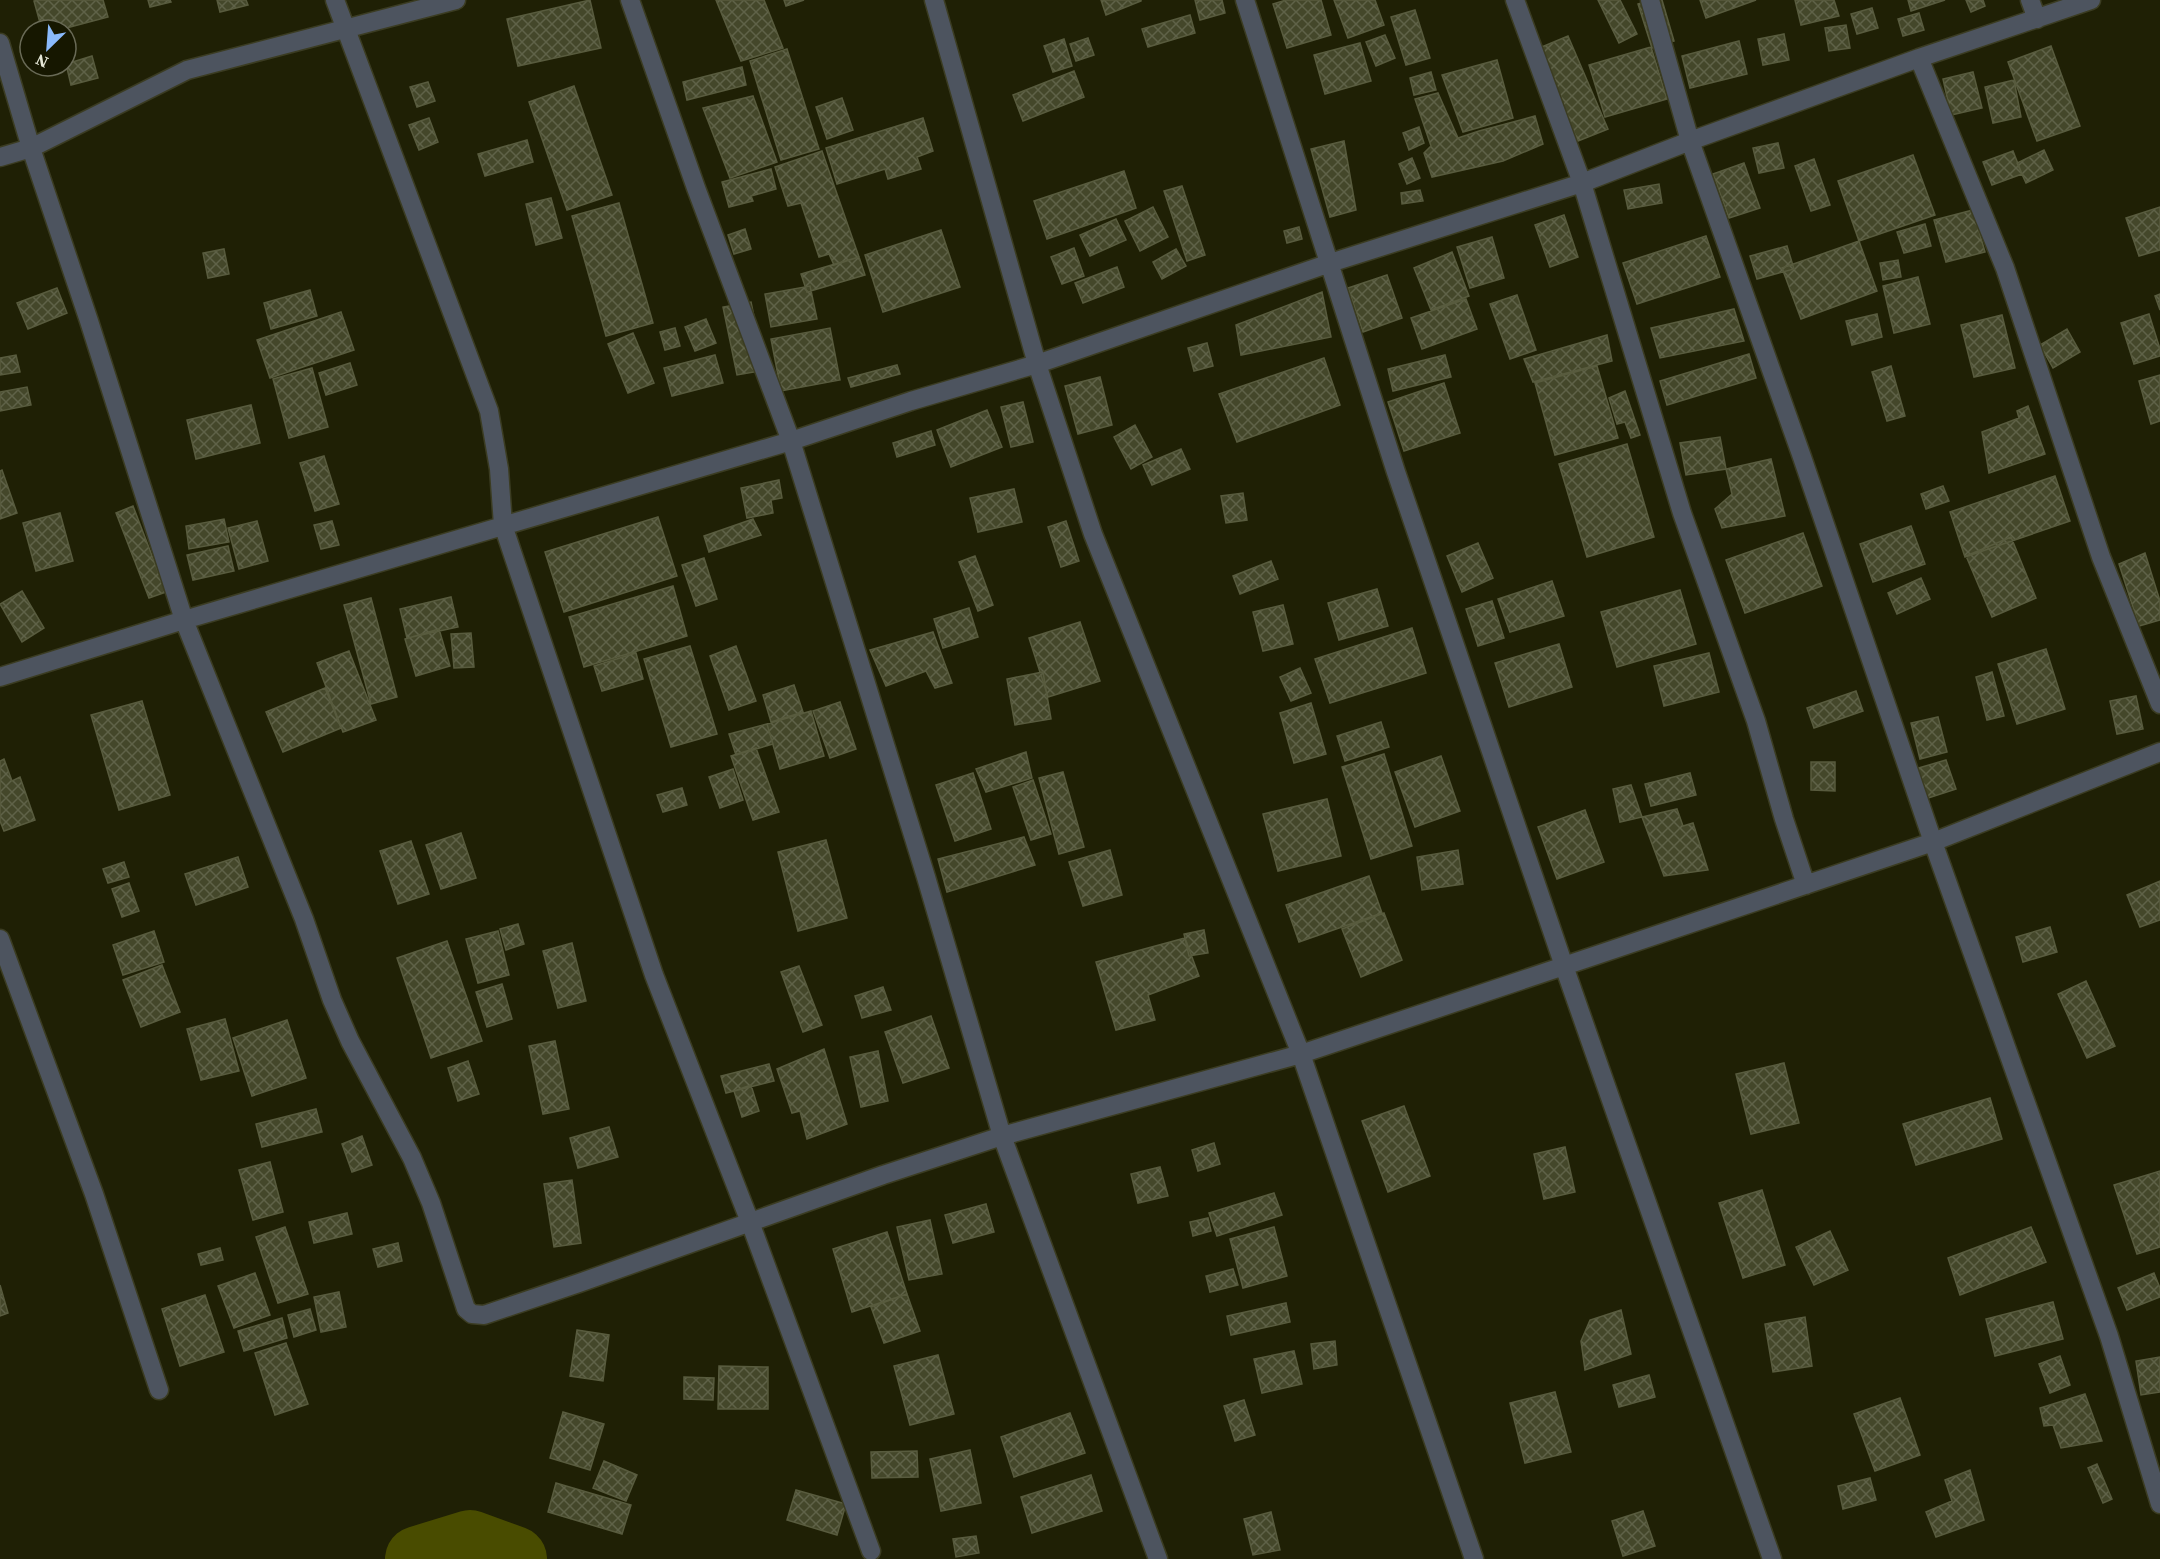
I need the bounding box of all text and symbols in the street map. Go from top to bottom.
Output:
north arrow [18,18,78,78]
text: N [31,49,52,74]

